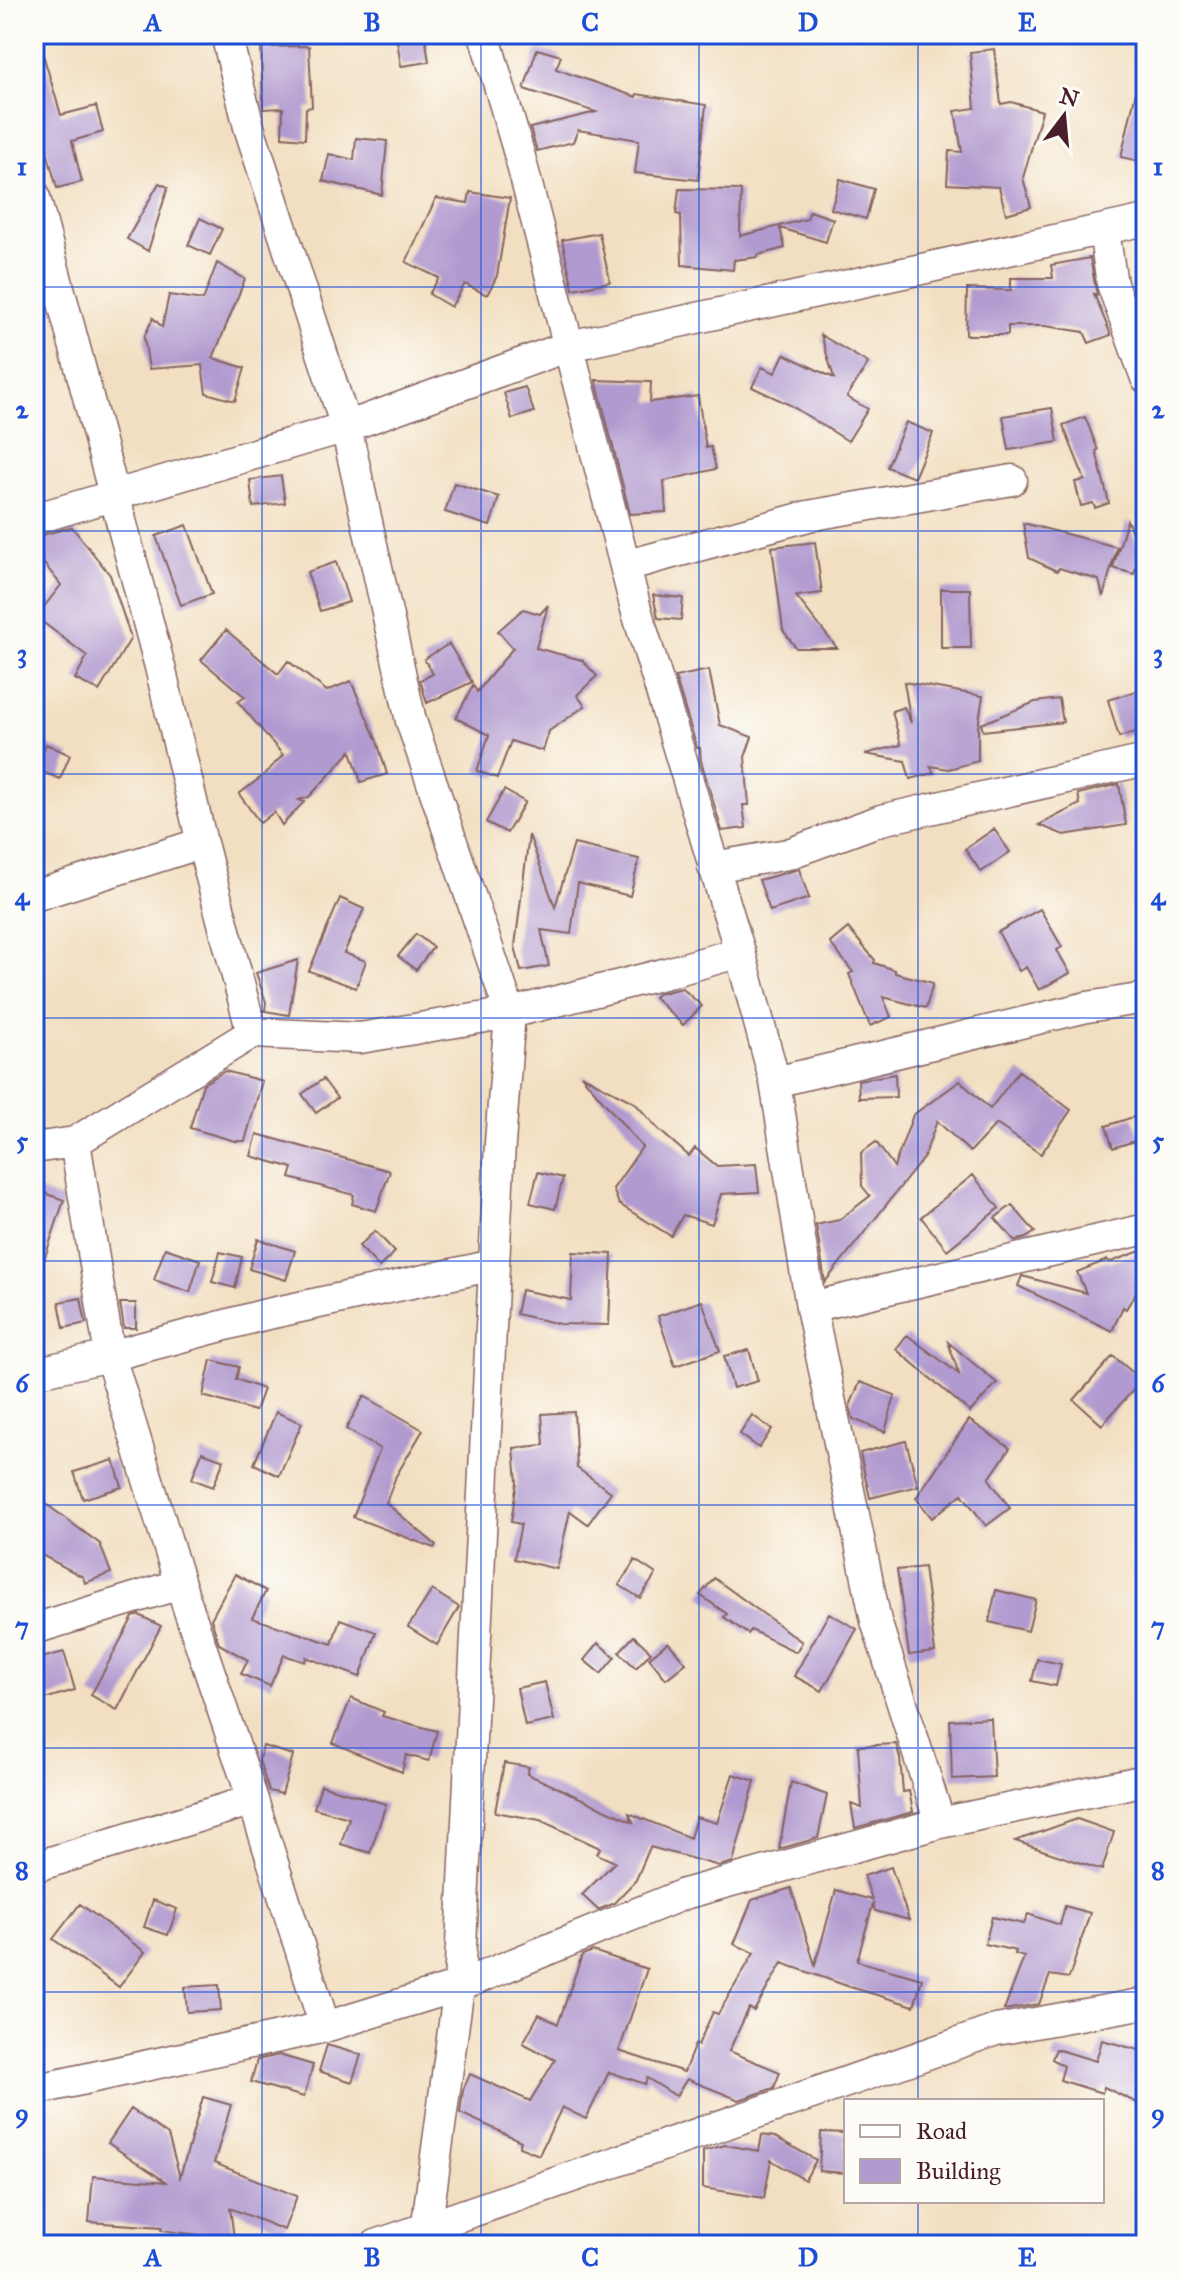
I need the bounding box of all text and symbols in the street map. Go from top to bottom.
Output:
text: A [142,6,162,38]
text: B [363,6,381,38]
text: C [581,6,599,38]
text: D [798,6,818,38]
text: E [1018,6,1037,38]
north arrow [1024,76,1104,156]
text: N [1057,82,1082,113]
text: 1 [17,150,27,182]
text: 1 [1153,150,1163,182]
text: 2 [16,393,30,425]
text: 2 [1152,393,1166,425]
text: 3 [17,637,27,669]
text: 3 [1153,637,1163,669]
text: 4 [15,880,31,912]
text: 4 [1151,880,1167,912]
text: 5 [16,1124,29,1156]
text: 5 [1152,1124,1165,1156]
text: 6 [15,1367,30,1399]
text: 6 [1151,1367,1166,1399]
text: 7 [15,1610,29,1642]
text: 7 [1151,1610,1165,1642]
text: 8 [15,1854,29,1886]
text: 8 [1151,1854,1165,1886]
text: 9 [15,2097,29,2129]
text: 9 [1151,2097,1165,2129]
legend [844,2099,1104,2203]
text: Road [916,2116,967,2146]
text: Building [916,2156,1001,2186]
text: A [142,2241,162,2273]
text: B [363,2241,381,2273]
text: C [581,2241,599,2273]
text: D [798,2241,818,2273]
text: E [1018,2241,1037,2273]

